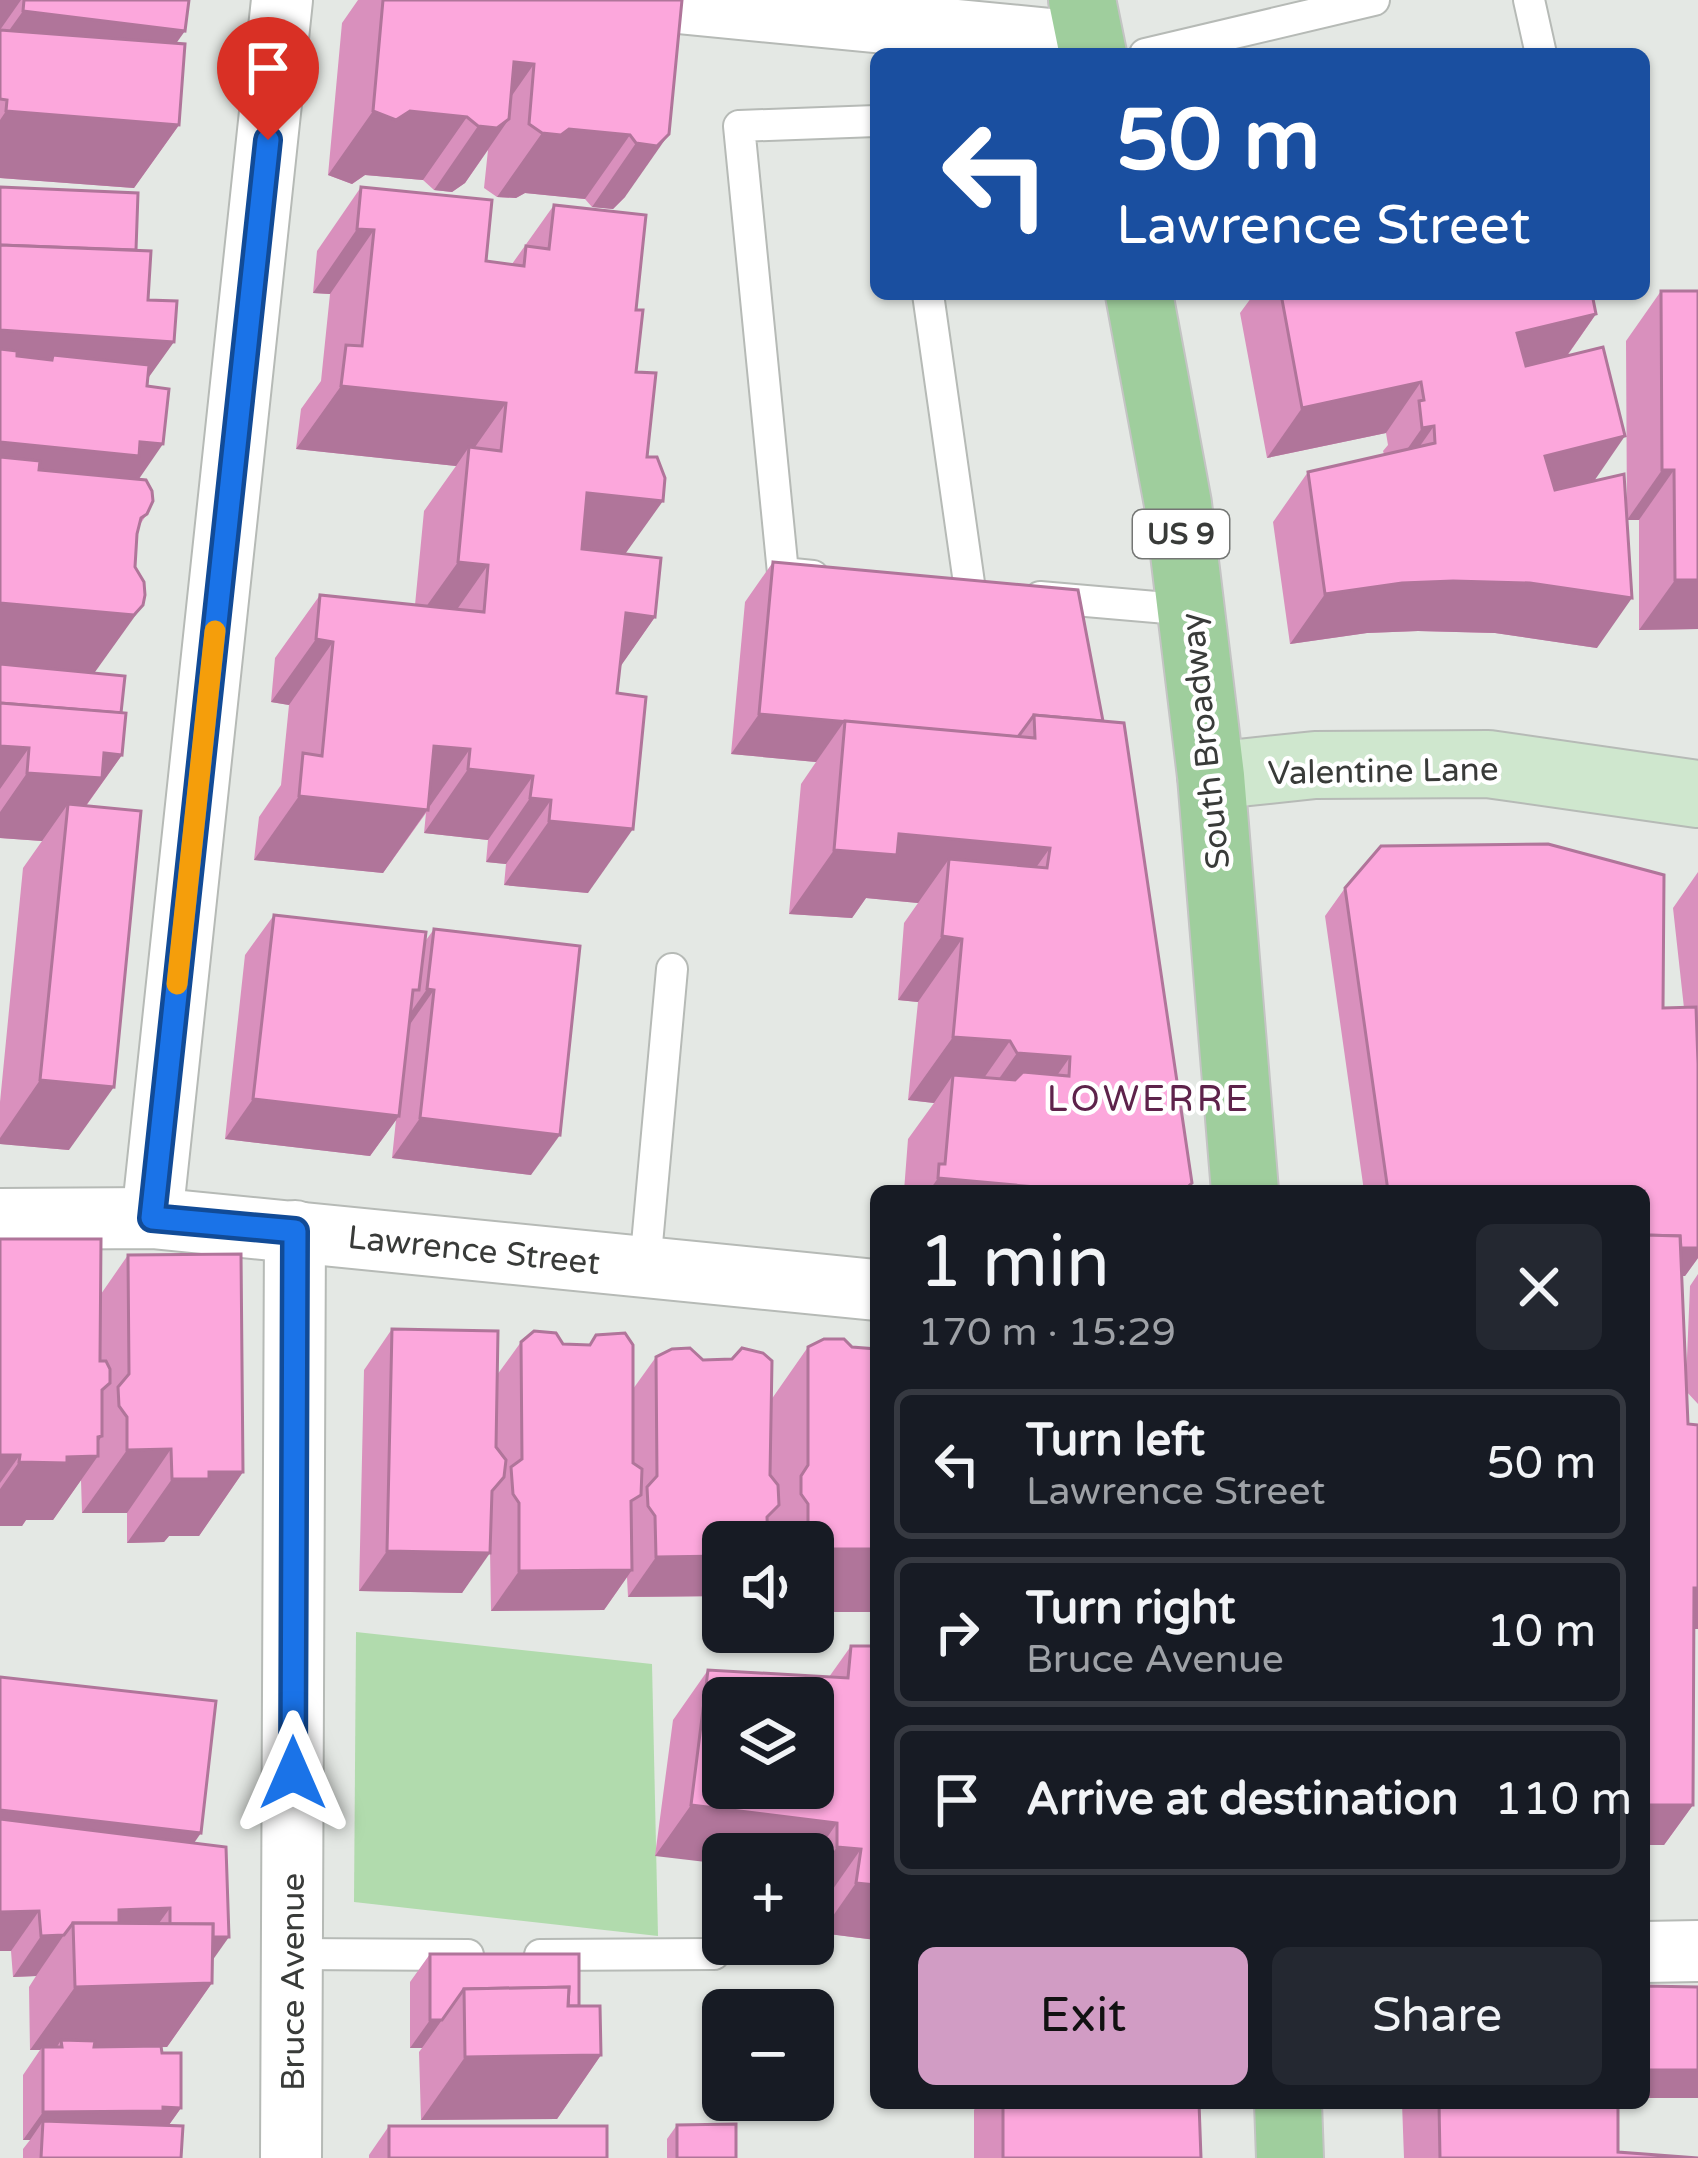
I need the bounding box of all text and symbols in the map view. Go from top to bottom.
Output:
pin [217,17,319,140]
icon: arrive [235,35,301,101]
text: 50 m [1116,91,1320,192]
icon: left [918,96,1074,252]
text: Lawrence Street [1116,193,1531,258]
road number: US 9 [1133,510,1229,558]
street label: South Broadway [1173,611,1238,871]
street label: Valentine Lane [1267,750,1499,793]
district label: LOWERRE [1047,1078,1251,1121]
street label: Lawrence Street [346,1218,602,1283]
text: 1 min [918,1220,1110,1307]
button: close [1476,1224,1602,1350]
text: 170 m · 15:29 [918,1309,1176,1356]
text: Turn left [1026,1414,1205,1468]
icon: left [924,1431,990,1497]
text: 50 m [1486,1437,1596,1491]
text: Lawrence Street [1026,1468,1325,1515]
map controls [702,1521,834,2121]
button: sound [702,1521,834,1653]
text: Turn right [1026,1582,1235,1636]
icon: right [924,1599,990,1665]
text: 10 m [1486,1605,1596,1659]
text: Bruce Avenue [1026,1636,1284,1683]
button: layers [702,1677,834,1809]
position arrow [230,1710,356,1836]
icon: arrive [924,1767,990,1833]
text: Arrive at destination [1026,1773,1458,1827]
text: 110 m [1494,1773,1632,1827]
button: + [702,1833,834,1965]
street label: Bruce Avenue [274,1873,313,2091]
button: Exit [918,1947,1248,2085]
button: Share [1272,1947,1602,2085]
button: − [702,1989,834,2121]

